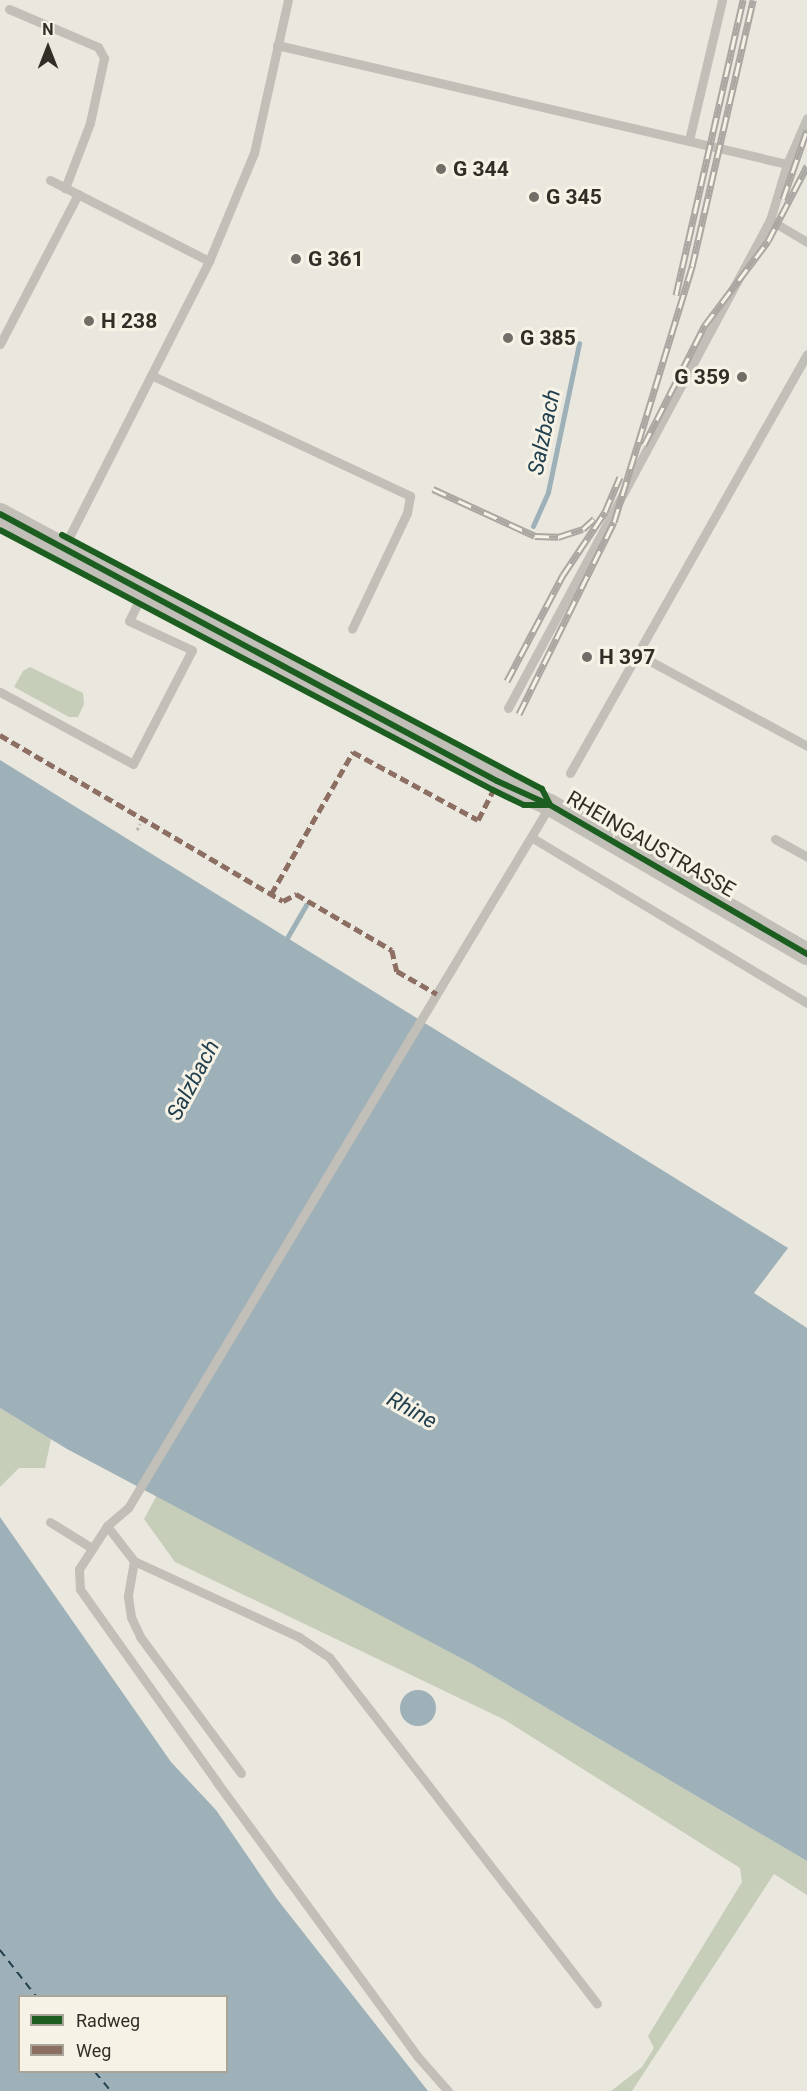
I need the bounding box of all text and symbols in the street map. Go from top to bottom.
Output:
north arrow [18,18,78,78]
text: N [42,20,54,39]
place label: G 344 [453,156,509,182]
marker: G 344 [434,162,448,176]
place label: G 345 [546,184,602,210]
marker: G 345 [527,190,541,204]
place label: G 361 [308,246,364,272]
marker: G 361 [289,252,303,266]
place label: H 238 [101,308,157,334]
marker: H 238 [82,314,96,328]
place label: G 385 [520,325,576,351]
marker: G 385 [501,331,515,345]
place label: G 359 [674,364,730,390]
marker: G 359 [735,370,749,384]
water label: Salzbach [522,387,566,477]
place label: H 397 [599,644,655,670]
marker: H 397 [580,650,594,664]
street label: RHEINGAUSTRASSE [562,785,740,903]
water label: Salzbach [161,1036,225,1124]
water label: Rhine [382,1386,442,1434]
legend [18,1995,228,2073]
text: Radweg [76,2010,140,2031]
text: Weg [76,2040,111,2061]

